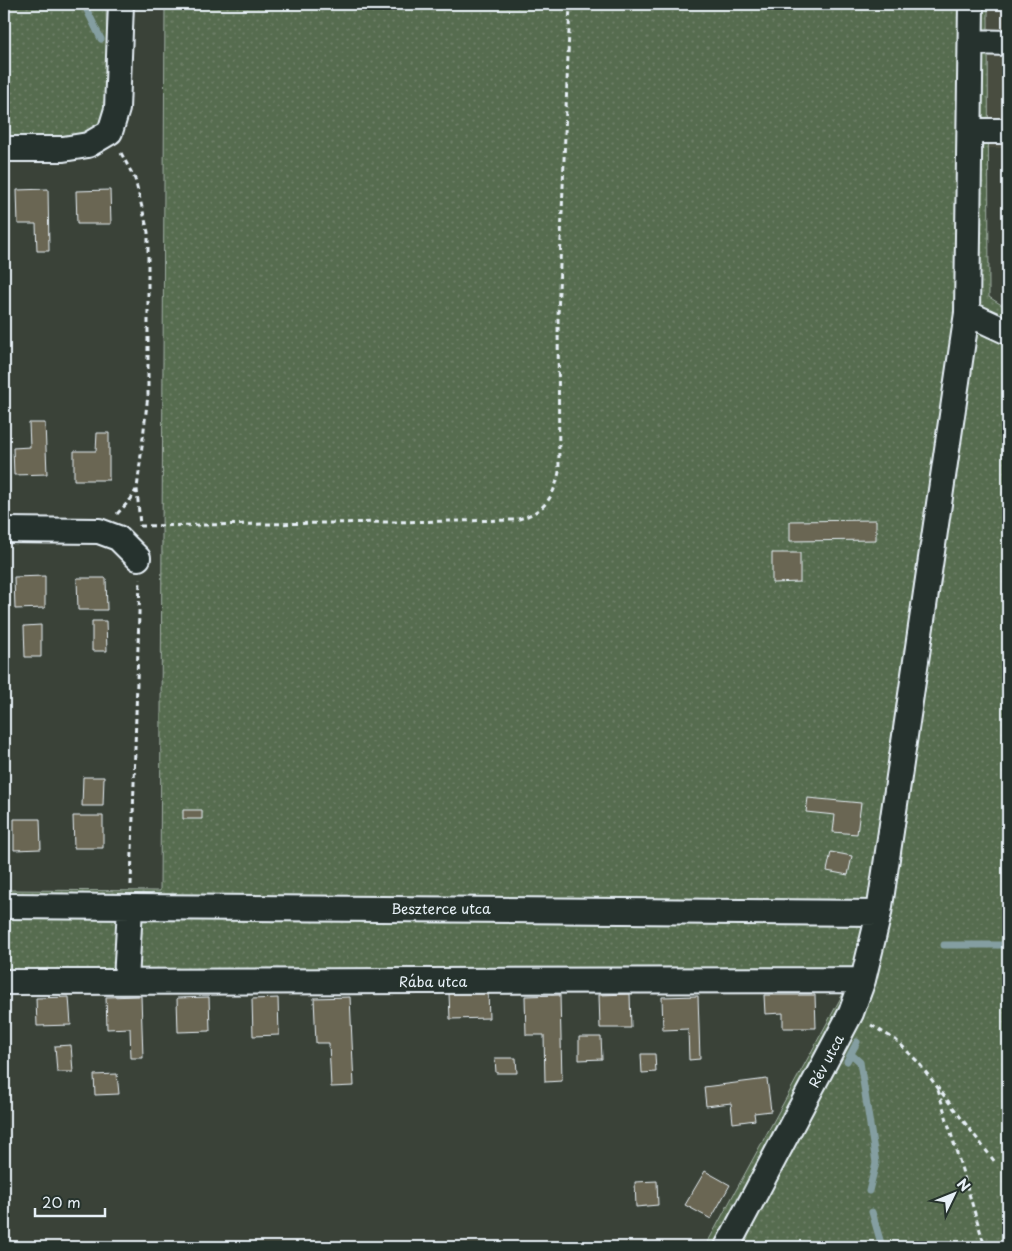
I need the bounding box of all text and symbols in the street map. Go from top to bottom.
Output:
street label: Beszterce utca [391,898,491,919]
street label: Rába utca [399,971,468,992]
street label: Rév utca [803,1030,849,1091]
north arrow [930,1168,980,1218]
text: N [952,1174,975,1196]
scale bar [35,1186,105,1218]
text: 20 m [42,1190,81,1213]

